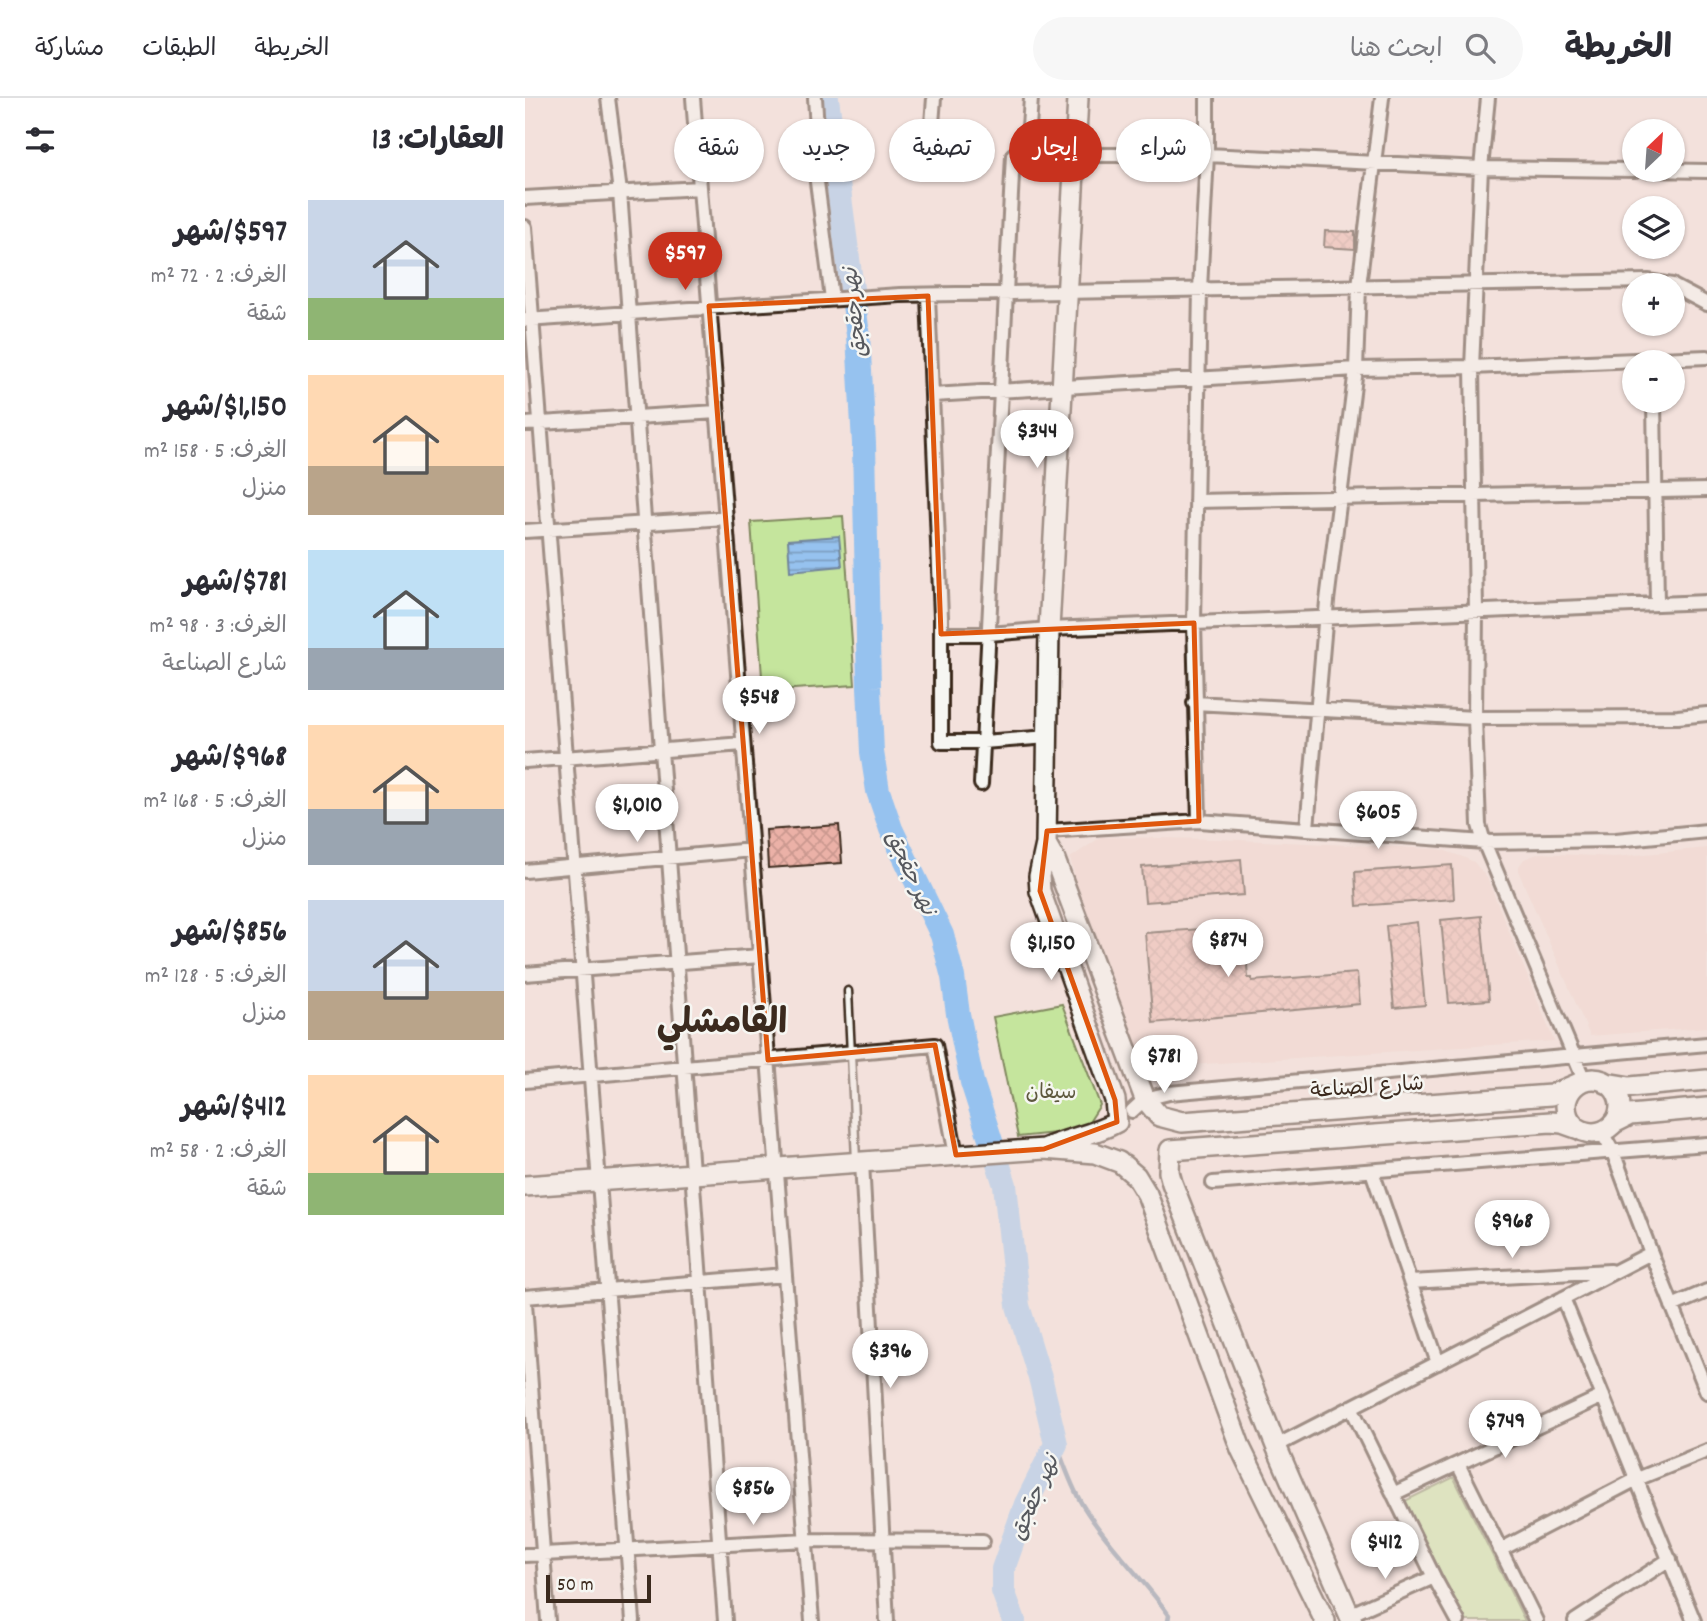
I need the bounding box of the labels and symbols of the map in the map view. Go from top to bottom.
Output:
north arrow [1622,119,1685,182]
pin: $597 [644,232,726,292]
water label: نهر جقجق [835,264,878,359]
pin: $344 [996,410,1078,470]
pin: $548 [718,676,800,736]
pin: $1,010 [580,784,694,844]
pin: $605 [1337,792,1419,851]
water label: نهر جقجق [875,826,944,924]
pin: $874 [1187,920,1269,979]
pin: $1,150 [994,922,1108,982]
district label: القامشلي [657,1000,787,1051]
pin: $781 [1123,1035,1205,1095]
street label: شارع الصناعة [1309,1070,1425,1108]
park label: سيفان [1026,1079,1076,1109]
pin: $968 [1471,1200,1553,1260]
pin: $396 [849,1330,931,1390]
pin: $749 [1464,1400,1546,1460]
water label: نهر جقجق [1003,1448,1071,1546]
pin: $856 [712,1468,794,1527]
pin: $412 [1344,1522,1426,1581]
scale bar [546,1572,651,1604]

